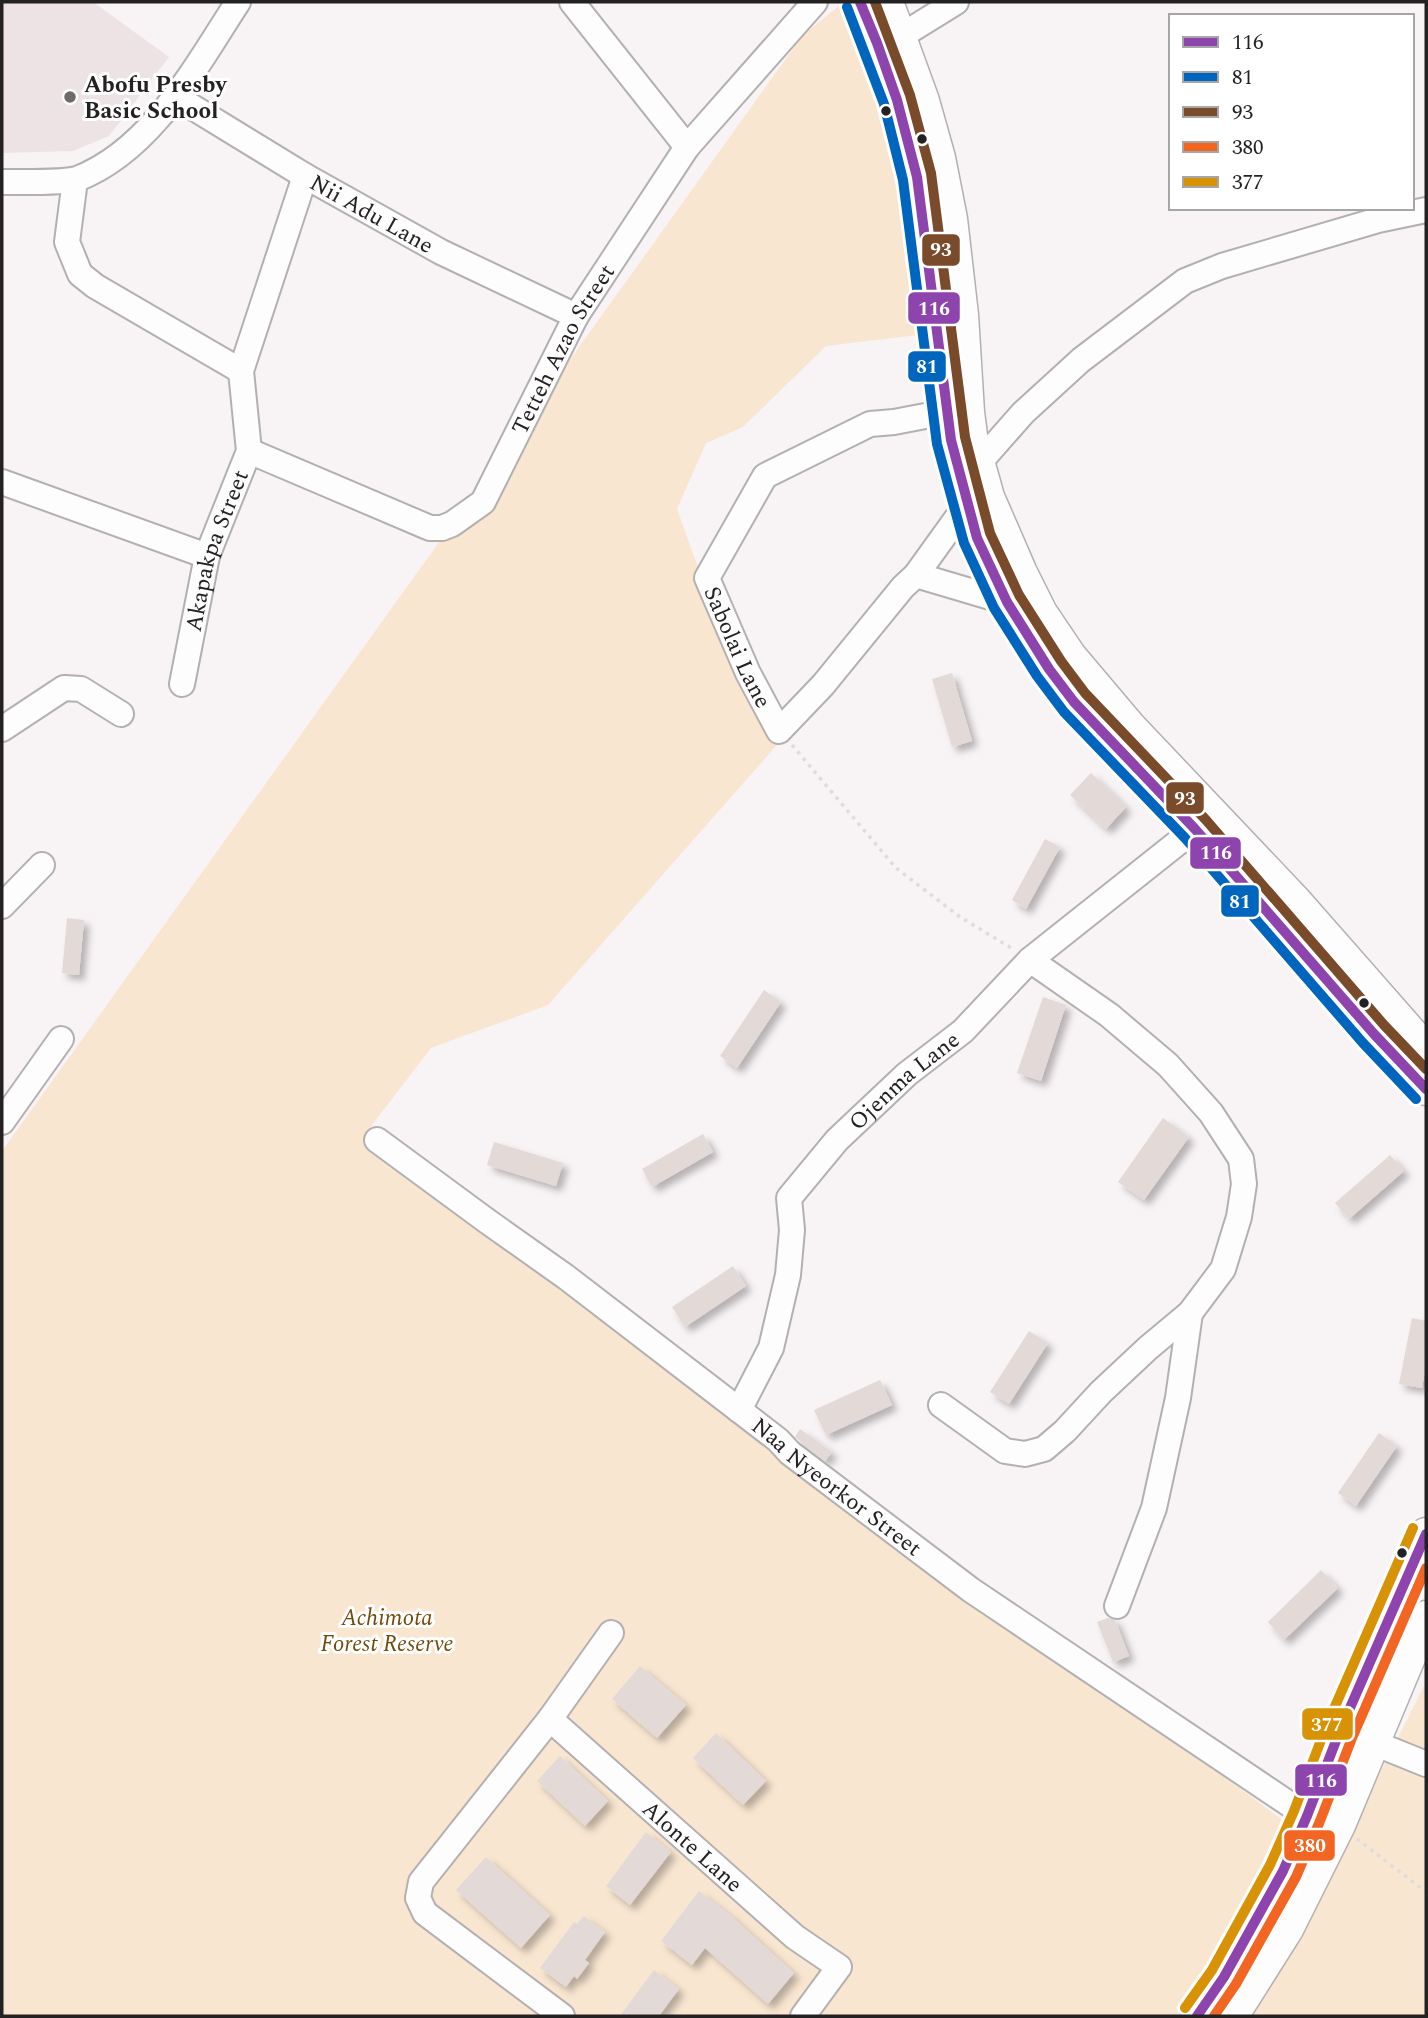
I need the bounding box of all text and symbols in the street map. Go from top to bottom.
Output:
legend [1169,14,1414,210]
text: 116 [1232,27,1264,59]
text: 81 [1232,62,1253,94]
place label: Abofu Presby Basic School [84,68,228,129]
marker: Abofu Presby Basic School [62,89,78,105]
text: 93 [1232,97,1254,129]
unlabelled marker [879,104,893,118]
unlabelled marker [915,132,929,146]
text: 380 [1232,132,1264,164]
street label: Nii Adu Lane [303,166,440,263]
text: 377 [1232,167,1264,199]
line badge: 93 [921,233,961,267]
text: 93 [930,236,952,265]
street label: Tetteh Azao Street [503,258,625,441]
line badge: 116 [907,291,961,325]
text: 116 [918,295,950,324]
line badge: 81 [907,350,947,383]
text: 81 [916,353,938,382]
street label: Akapakpa Street [177,465,259,635]
street label: Sabolai Lane [694,581,780,715]
line badge: 93 [1165,781,1205,815]
text: 93 [1174,785,1196,814]
line badge: 116 [1189,836,1242,870]
text: 116 [1200,839,1232,868]
line badge: 81 [1220,884,1260,918]
text: 81 [1229,888,1251,917]
unlabelled marker [1357,996,1371,1010]
street label: Ojenma Lane [841,1023,968,1139]
street label: Naa Nyeorkor Street [743,1410,929,1566]
unlabelled marker [1395,1546,1409,1560]
park label: Achimota Forest Reserve [320,1601,454,1662]
line badge: 377 [1301,1707,1354,1741]
text: 377 [1311,1711,1343,1740]
line badge: 116 [1294,1763,1348,1797]
text: 116 [1305,1767,1337,1796]
street label: Alonte Lane [633,1792,750,1902]
line badge: 380 [1283,1829,1336,1862]
text: 380 [1294,1832,1326,1861]

